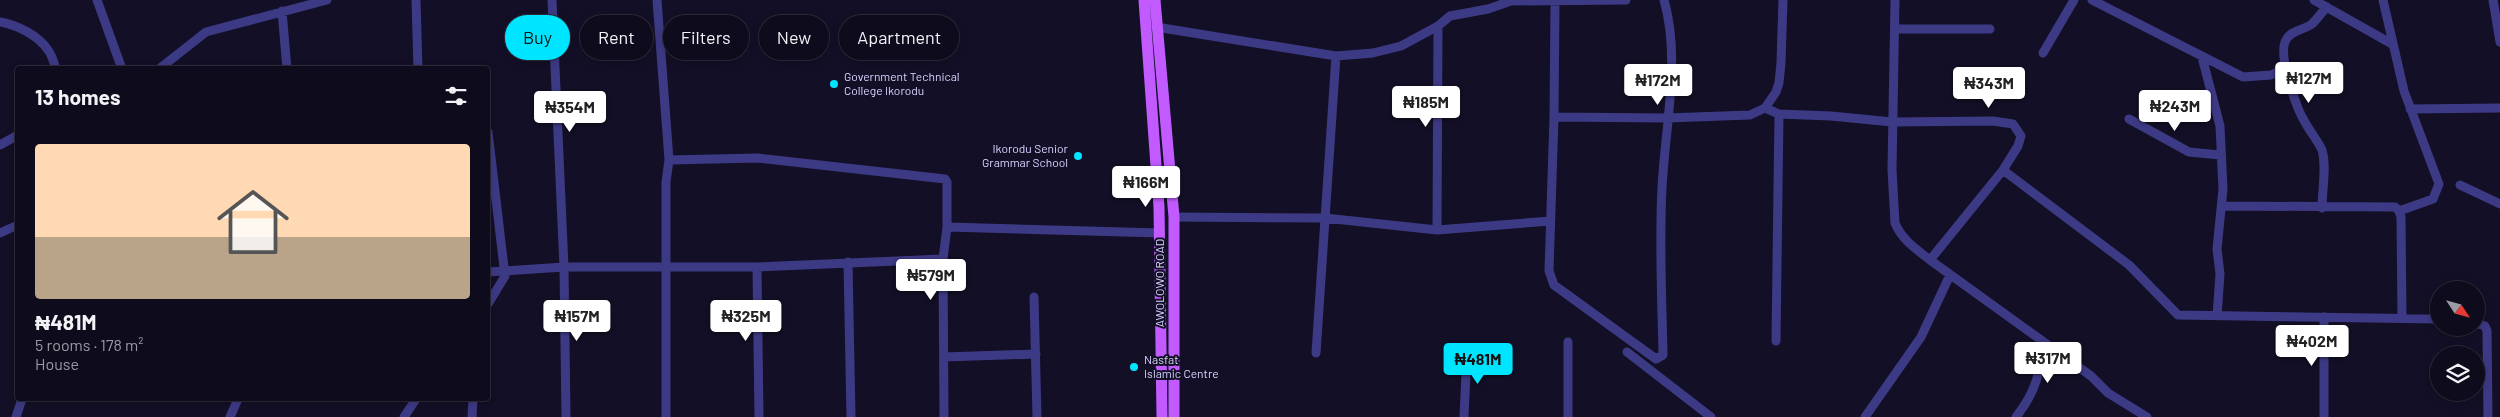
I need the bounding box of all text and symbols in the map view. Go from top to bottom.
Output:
chip: Buy [505,15,570,60]
chip: Rent [580,15,653,60]
chip: Filters [663,15,749,60]
chip: New [759,15,829,60]
chip: Apartment [839,15,959,60]
pin: ₦127M [2274,62,2344,104]
pin: ₦172M [1623,64,1693,106]
pin: ₦343M [1954,66,2024,109]
text: ₦127M [2286,68,2332,87]
place label: Government Technical College Ikorodu [844,69,960,97]
text: ₦172M [1635,70,1681,89]
text: ₦343M [1964,73,2014,92]
marker: Government Technical College Ikorodu [828,78,840,90]
icon: filters [442,82,470,110]
text: 13 homes [35,84,120,109]
pin: ₦185M [1391,86,1461,128]
pin: ₦354M [535,90,605,133]
pin: ₦243M [2140,90,2210,132]
text: ₦185M [1403,92,1449,111]
text: ₦243M [2150,96,2200,115]
text: ₦354M [545,97,595,116]
place label: Ikorodu Senior Grammar School [982,141,1069,169]
marker: Ikorodu Senior Grammar School [1072,150,1084,162]
pin: ₦166M [1111,166,1181,208]
text: ₦166M [1123,172,1169,191]
icon: home [208,177,298,267]
street label: AWOLOWO ROAD [1152,239,1166,327]
pin: ₦579M [896,258,966,301]
text: ₦579M [907,265,955,284]
north arrow [2430,281,2485,336]
map controls [2430,281,2485,401]
pin: ₦157M [542,300,612,342]
pin: ₦325M [711,300,781,342]
text: ₦157M [554,306,600,325]
text: ₦325M [721,306,771,325]
text: ₦481M [35,309,96,334]
pin: ₦402M [2277,324,2347,367]
text: ₦402M [2287,331,2337,350]
text: 5 rooms · 178 m² [35,335,143,354]
pin: ₦481M [1443,342,1513,385]
pin: ₦317M [2013,342,2083,384]
button: layers [2430,346,2485,401]
text: ₦317M [2025,348,2071,367]
text: ₦481M [1455,349,1501,368]
place label: Nasfat Islamic Centre [1144,352,1219,380]
text: House [35,354,79,373]
marker: Nasfat Islamic Centre [1128,361,1140,373]

